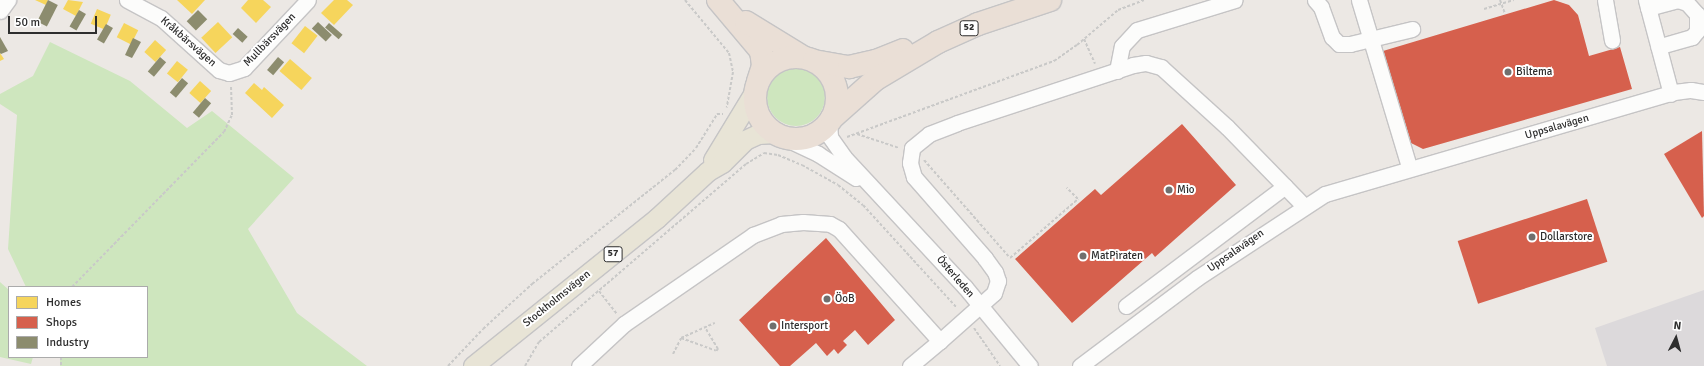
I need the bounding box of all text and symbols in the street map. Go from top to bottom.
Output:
scale bar [10,8,99,34]
street label: Mullbärsvägen [241,10,299,70]
street label: Kråkbärsvägen [157,14,219,70]
text: 50 m [15,15,40,30]
road number: 52 [959,20,979,36]
place label: Biltema [1516,65,1552,79]
marker: Biltema [1503,67,1513,77]
street label: Uppsalavägen [1524,112,1590,142]
place label: Mio [1177,183,1195,197]
marker: Mio [1164,185,1174,195]
street label: Uppsalavägen [1205,227,1267,275]
place label: Dollarstore [1540,230,1592,244]
marker: Dollarstore [1527,232,1537,242]
road number: 57 [603,246,623,262]
place label: MatPiraten [1091,249,1143,263]
marker: MatPiraten [1078,251,1088,261]
street label: Österleden [933,253,977,301]
street label: Stockholmsvägen [521,268,593,330]
legend [8,286,148,358]
place label: ÖoB [835,292,855,306]
marker: ÖoB [822,294,832,304]
text: Homes [46,295,81,310]
text: Shops [46,315,77,330]
north arrow [1656,318,1696,358]
place label: Intersport [781,319,828,333]
text: N [1673,319,1682,332]
marker: Intersport [768,321,778,331]
text: Industry [46,335,89,350]

